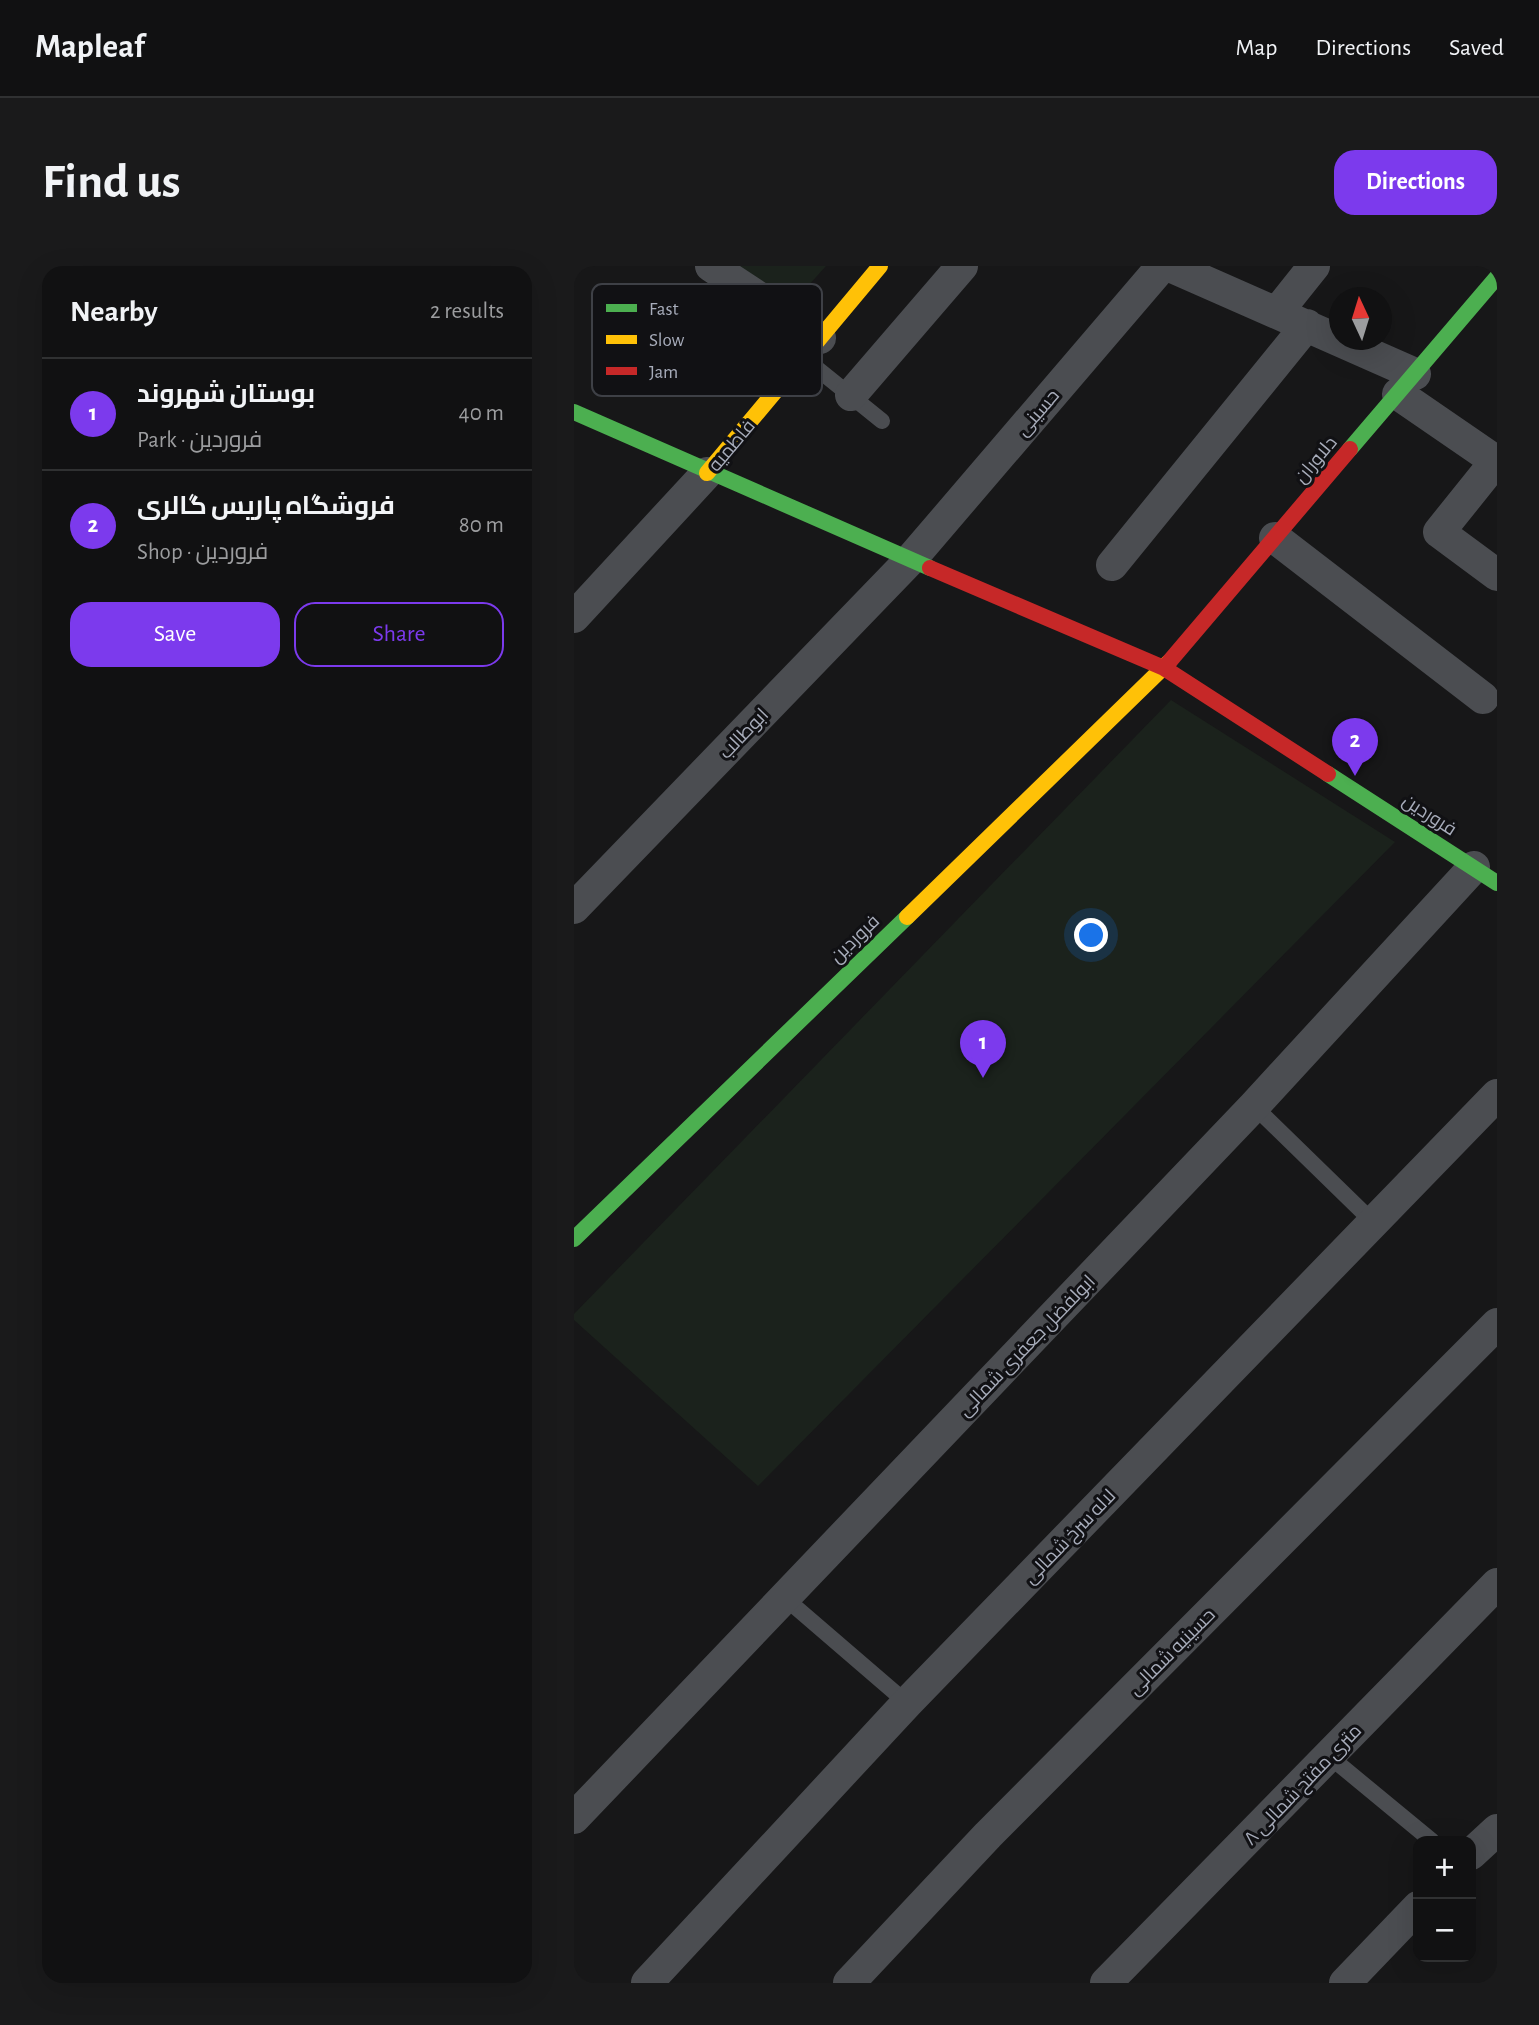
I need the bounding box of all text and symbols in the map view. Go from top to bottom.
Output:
text: Mapleaf [35,31,145,64]
text: Map [1235,36,1277,60]
text: Directions [1315,36,1411,60]
text: Saved [1449,36,1504,60]
button: Directions [1334,150,1497,215]
text: Find us [42,158,181,207]
legend [592,284,822,396]
north arrow [1329,287,1392,350]
text: Nearby [70,297,158,327]
text: 2 results [430,300,504,323]
text: Fast [649,300,679,319]
text: Slow [649,331,685,350]
text: Jam [649,363,678,382]
text: بوستان شهروند [137,381,315,407]
street label: حسینی [1013,386,1064,441]
text: 1 [89,402,97,425]
text: 40 m [459,402,504,425]
street label: فاطمیه [705,417,759,475]
text: Park · فروردین [137,429,262,452]
street label: دلاوران [1291,433,1342,488]
text: فروشگاه پاریس گالری [137,493,395,519]
text: 2 [88,514,98,537]
text: 80 m [459,514,504,537]
text: Shop · فروردین [137,541,268,564]
button: Save [70,602,280,667]
button: Share [294,602,504,667]
street label: ابوطالب [716,705,773,764]
pin: 2 [1332,718,1378,776]
street label: فروردین [1398,791,1460,840]
street label: فروردین [827,911,884,968]
your location [1074,918,1108,952]
pin: 1 [960,1020,1006,1078]
street label: ابولفضل جعفری شمالی [954,1271,1100,1421]
street label: لاله سرخ شمالی [1020,1486,1122,1590]
street label: حسینیه شمالی [1124,1604,1220,1700]
street label: ۸ متری مفتح شمالی [1240,1720,1368,1851]
map controls [1413,1836,1476,1962]
button: + [1413,1836,1476,1899]
button: − [1413,1899,1476,1962]

